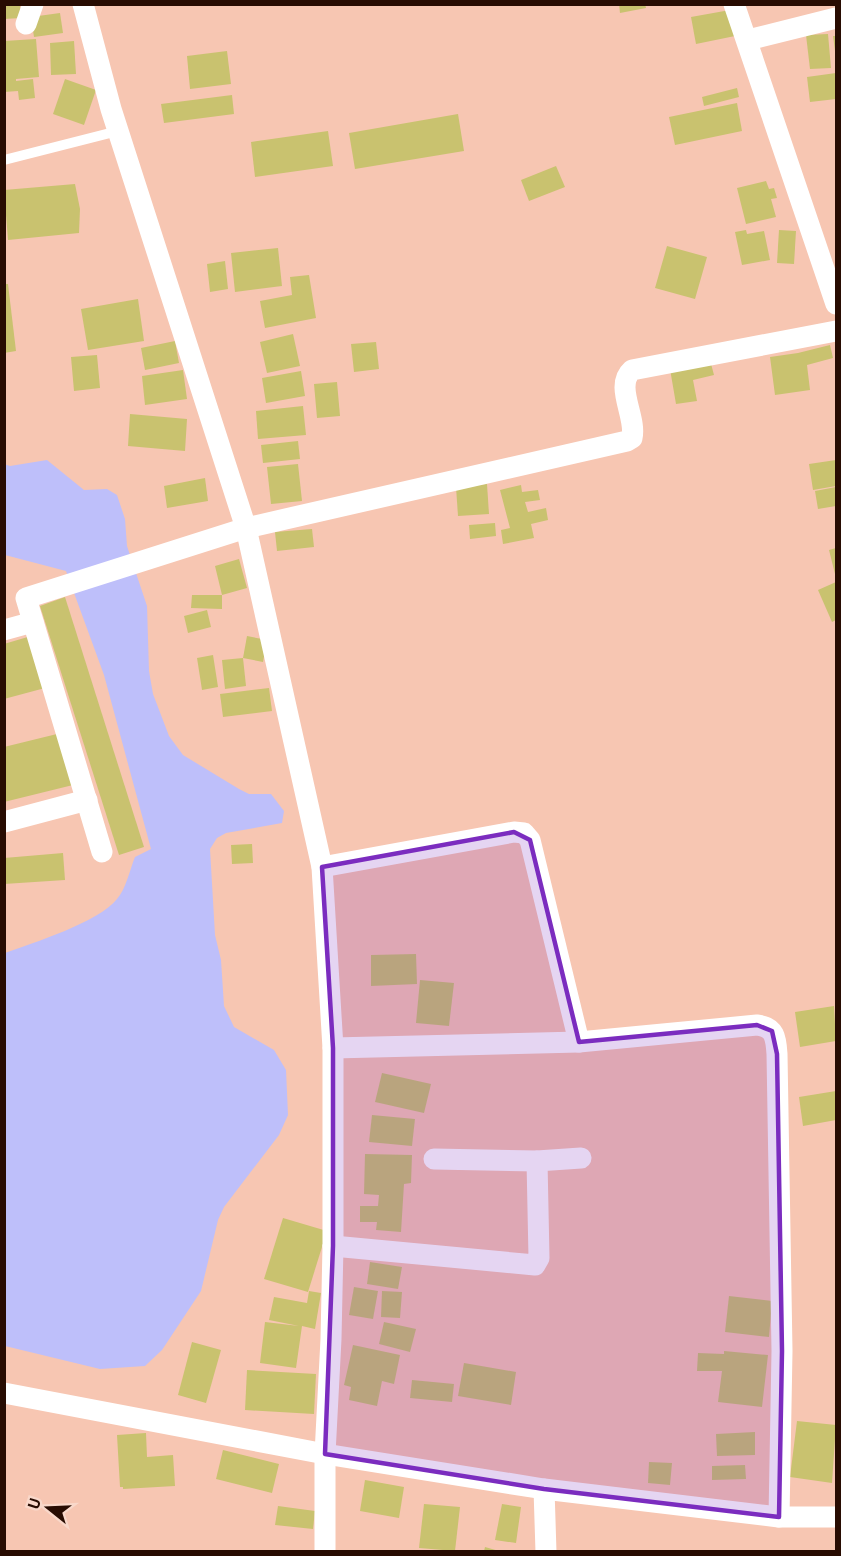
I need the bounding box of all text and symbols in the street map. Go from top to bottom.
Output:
north arrow [18,1478,78,1538]
text: U [23,1495,45,1511]

